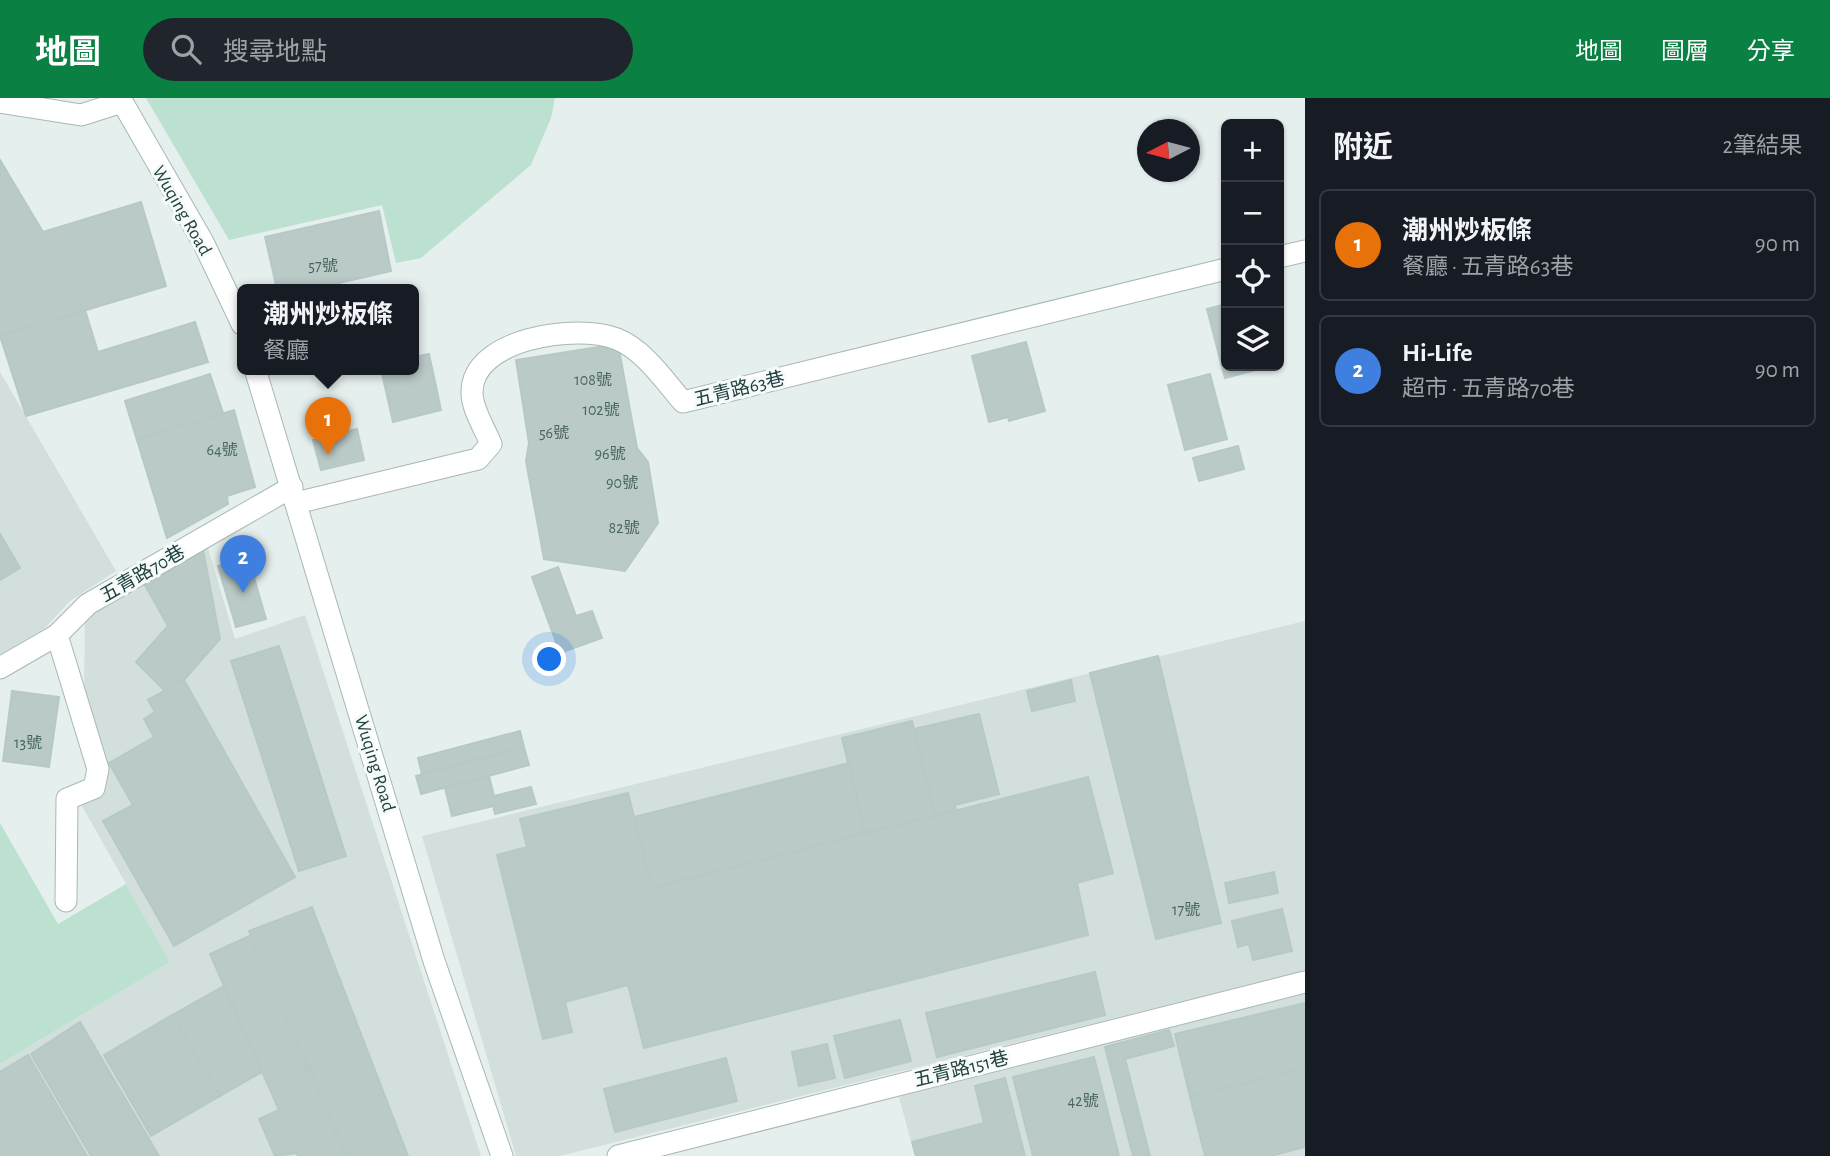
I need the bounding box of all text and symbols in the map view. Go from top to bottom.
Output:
search box [143,18,633,81]
icon: search [167,30,205,68]
text: 地圖 [35,37,101,70]
text: 搜尋地點 [223,39,327,65]
text: 地圖 [1575,40,1623,64]
text: 圖層 [1661,40,1709,64]
text: 分享 [1747,40,1795,64]
north arrow [1137,119,1200,182]
map controls [1221,119,1284,371]
button: + [1221,119,1284,182]
text: 附近 [1333,133,1393,163]
text: 2筆結果 [1723,135,1802,158]
street label: Wuqing Road [148,163,215,259]
button: − [1221,182,1284,245]
text: 潮州炒板條 [1402,218,1532,244]
text: 1 [1354,233,1362,256]
text: 90 m [1755,233,1800,256]
button: locate [1221,245,1284,308]
text: 餐廳 · 五青路63巷 [1402,256,1573,279]
house number: 57號 [308,258,338,274]
popup [237,284,419,375]
text: 潮州炒板條 [263,302,393,328]
button: layers [1221,308,1284,371]
text: 餐廳 [263,340,309,363]
text: Hi-Life [1402,340,1473,366]
text: 2 [1353,359,1363,382]
text: 90 m [1755,359,1800,382]
street label: 五青路63巷 [692,367,787,410]
house number: 108號 [574,372,612,388]
text: 超市 · 五青路70巷 [1402,378,1575,401]
pin: 1 [305,397,351,455]
house number: 102號 [582,402,620,418]
house number: 56號 [539,425,569,441]
house number: 64號 [206,442,238,458]
house number: 96號 [594,446,626,462]
house number: 90號 [606,475,638,491]
house number: 82號 [609,520,639,536]
pin: 2 [220,535,266,593]
street label: 五青路70巷 [96,541,188,606]
your location [532,642,566,676]
street label: Wuqing Road [351,713,398,814]
house number: 13號 [14,735,42,751]
house number: 17號 [1172,902,1200,918]
street label: 五青路151巷 [912,1047,1011,1090]
house number: 42號 [1068,1093,1098,1109]

